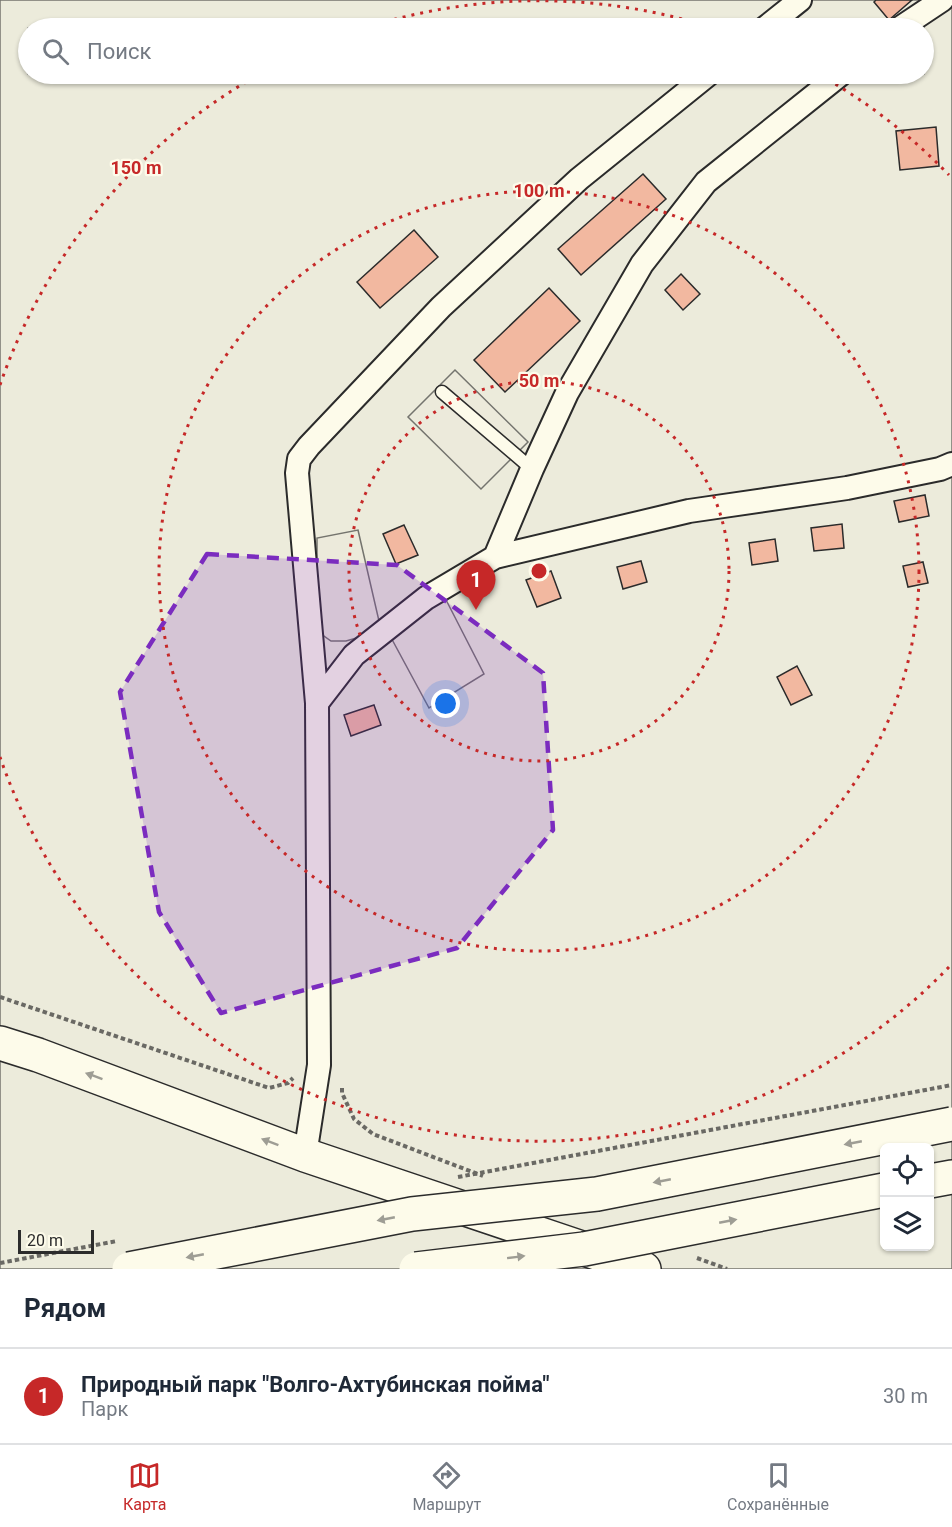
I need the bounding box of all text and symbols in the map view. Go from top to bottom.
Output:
search box [18,18,934,84]
icon: search [39,35,72,68]
text: Поиск [87,39,151,64]
text: 150 m [110,157,162,178]
text: 100 m [513,180,565,201]
text: 50 m [519,370,559,391]
pin: 1 [456,560,496,610]
centre of rings [529,561,549,581]
your location [431,689,460,718]
one-way arrow [85,1071,103,1081]
one-way arrow [261,1137,279,1147]
one-way arrow [844,1139,863,1148]
map controls [880,1143,934,1251]
button: locate [880,1143,934,1197]
one-way arrow [652,1177,671,1186]
button: layers [880,1197,934,1251]
one-way arrow [376,1215,395,1224]
one-way arrow [719,1216,738,1225]
scale bar [18,1227,94,1254]
text: 20 m [27,1231,63,1250]
one-way arrow [185,1252,204,1261]
one-way arrow [506,1252,525,1262]
text: Рядом [24,1293,106,1323]
text: Природный парк "Волго-Ахтубинская пойма" [81,1372,550,1397]
text: 1 [38,1384,49,1408]
text: 30 m [883,1384,928,1408]
text: Парк [81,1397,128,1421]
tab: Карта [123,1459,167,1514]
tab: Маршрут [412,1459,481,1514]
tab: Сохранённые [727,1459,829,1514]

